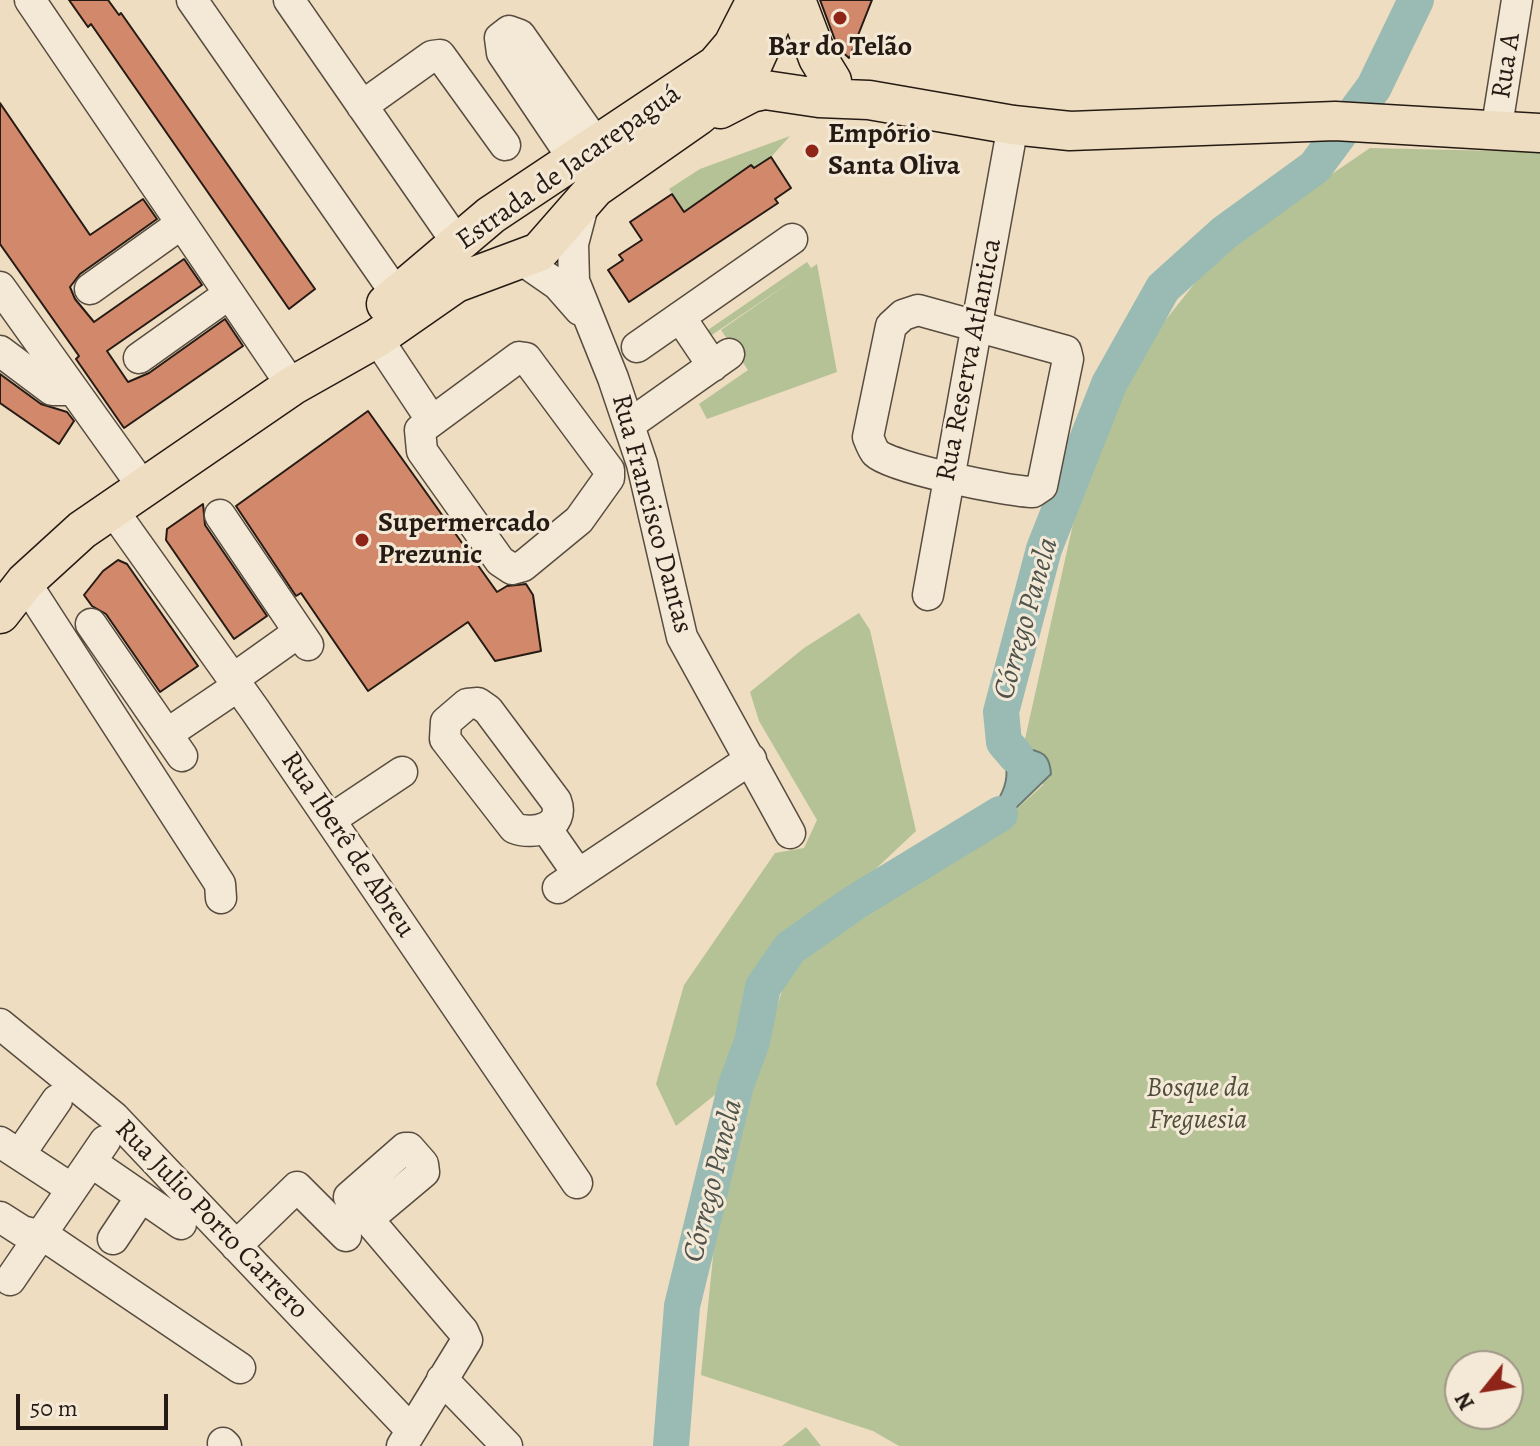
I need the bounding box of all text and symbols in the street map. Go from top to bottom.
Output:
marker: Bar do Telão [831,9,849,27]
place label: Bar do Telão [768,31,912,65]
street label: Rua A [1485,31,1529,101]
street label: Estrada de Jacarepaguá [450,78,688,258]
place label: Empório Santa Oliva [828,118,960,184]
marker: Empório Santa Oliva [803,142,821,160]
street label: Rua Reserva Atlantica [930,236,1010,484]
street label: Rua Francisco Dantas [603,391,699,637]
place label: Supermercado Prezunic [378,507,550,573]
marker: Supermercado Prezunic [353,531,371,549]
water label: Córrego Panela [987,534,1067,704]
street label: Rua Iberê de Abreu [272,746,422,944]
park label: Bosque da Freguesia [1146,1072,1250,1138]
water label: Córrego Panela [676,1096,752,1266]
street label: Rua Julio Porto Carrero [107,1113,315,1327]
north arrow [1444,1350,1524,1430]
scale bar [20,1378,172,1428]
text: N [1448,1387,1482,1415]
text: 50 m [30,1392,78,1424]

